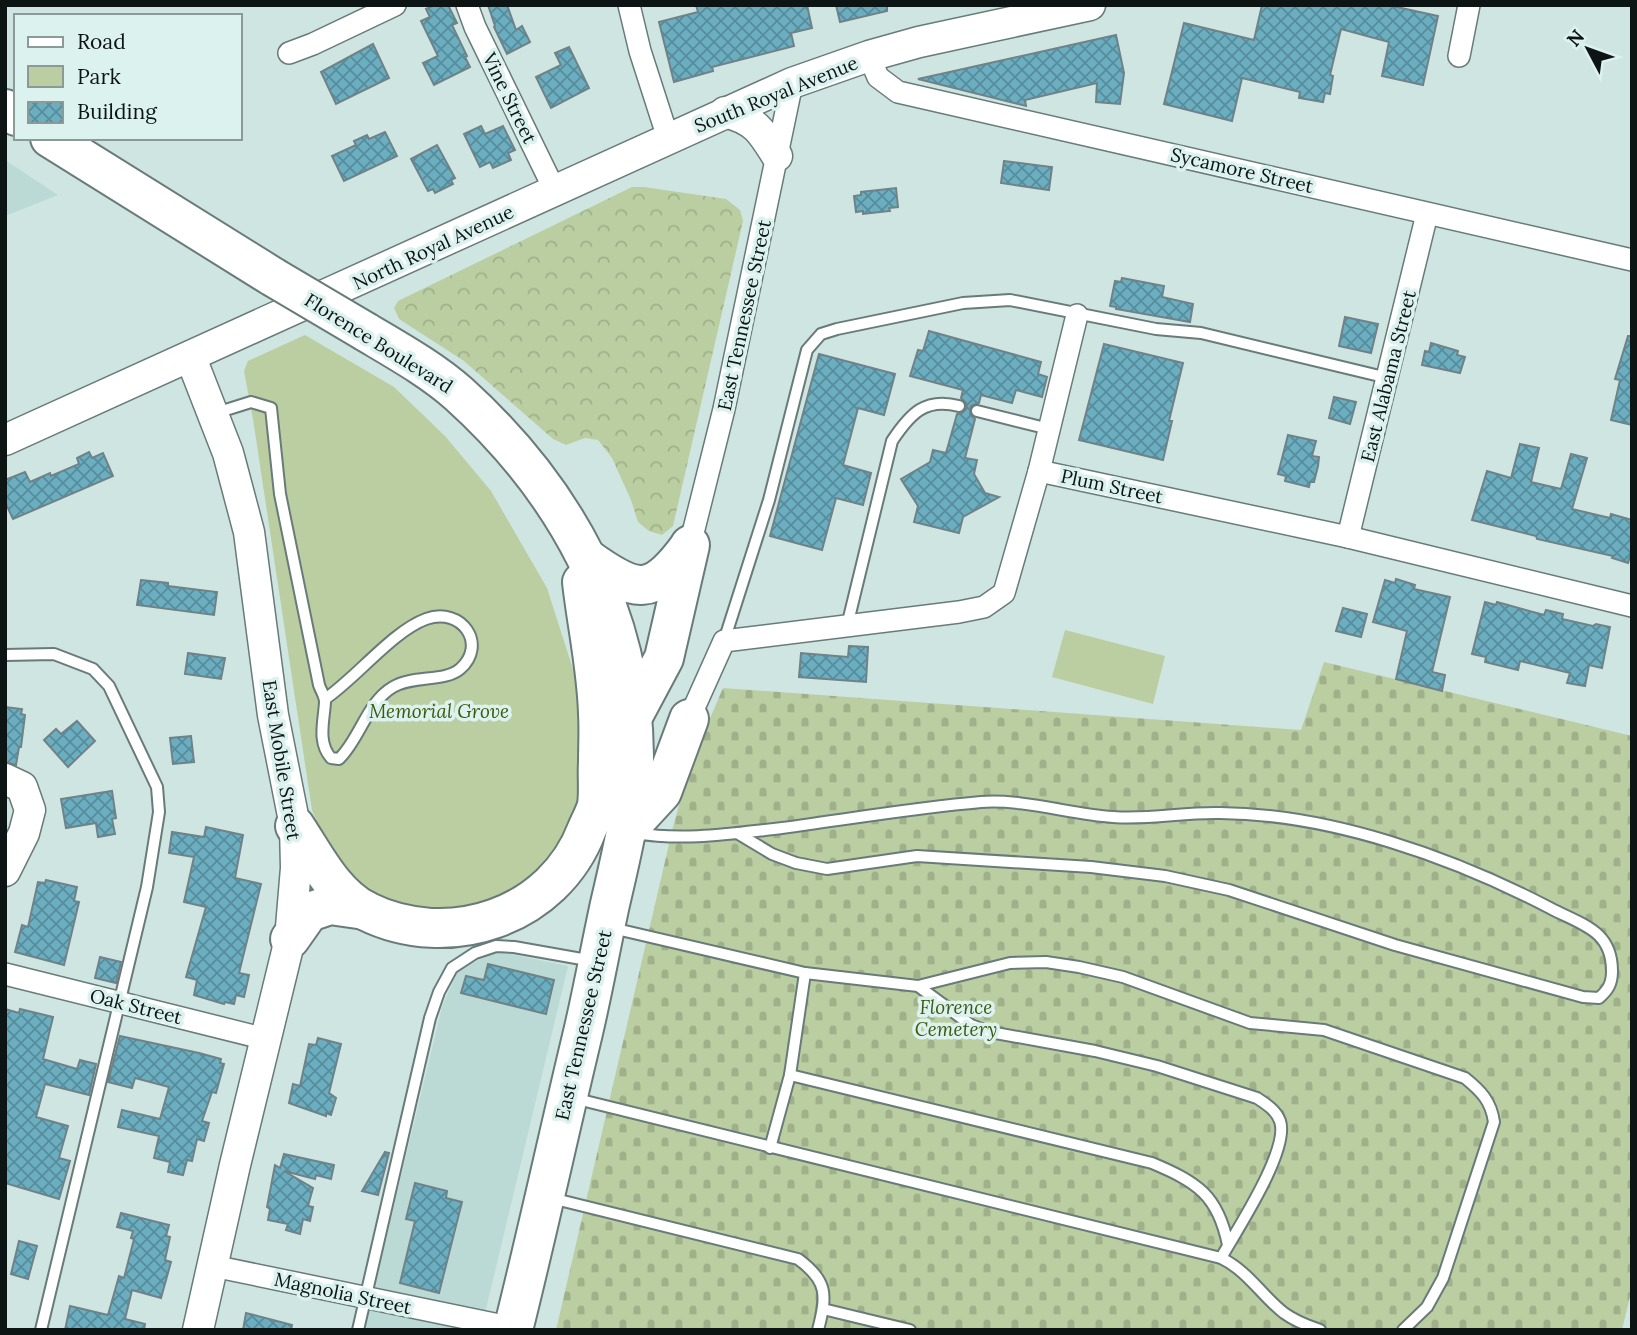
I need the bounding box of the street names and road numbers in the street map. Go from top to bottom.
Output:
street label: Vine Street [477,48,543,148]
street label: South Royal Avenue [691,50,861,138]
street label: Sycamore Street [1168,142,1316,198]
street label: North Royal Avenue [349,199,517,295]
street label: East Tennessee Street [712,217,776,413]
street label: East Alabama Street [1355,287,1421,464]
street label: Florence Boulevard [300,288,458,398]
street label: Plum Street [1059,463,1166,509]
street label: East Mobile Street [257,678,307,842]
street label: East Tennessee Street [549,927,617,1123]
street label: Oak Street [88,983,185,1029]
street label: Magnolia Street [272,1267,414,1319]

